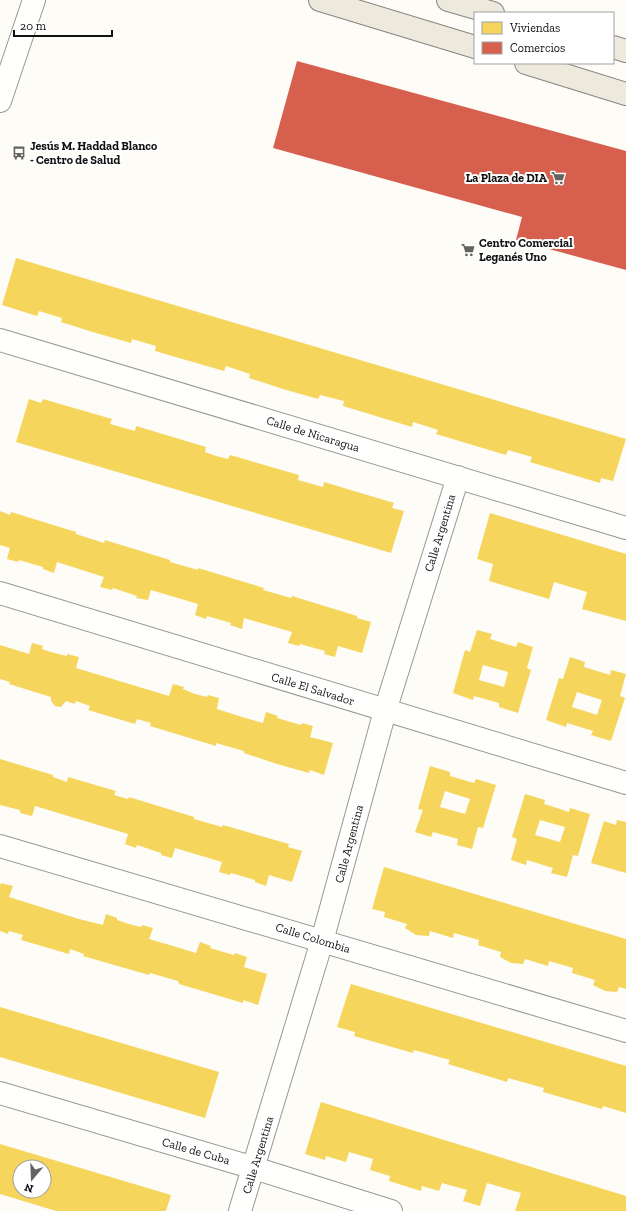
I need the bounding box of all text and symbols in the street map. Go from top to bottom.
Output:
scale bar [14,12,112,38]
legend [474,12,614,64]
text: 20 m [20,19,47,33]
text: Viviendas [509,21,560,35]
text: Comercios [510,41,565,55]
place label: Jesús M. Haddad Blanco - Centro de Salud [30,139,158,167]
bus stop icon: Jesús M. Haddad Blanco - Centro de Salud [11,145,27,161]
supermarket icon: La Plaza de DIA [550,170,566,186]
place label: La Plaza de DIA [466,171,548,185]
place label: Centro Comercial Leganés Uno [479,236,573,264]
supermarket icon: Centro Comercial Leganés Uno [460,242,476,258]
street label: Calle de Nicaragua [265,413,361,455]
street label: Calle Argentina [422,492,458,573]
street label: Calle El Salvador [270,670,356,708]
street label: Calle Argentina [332,803,366,885]
street label: Calle Colombia [274,920,352,956]
street label: Calle Argentina [240,1114,276,1195]
street label: Calle de Cuba [160,1135,232,1167]
north arrow [12,1159,52,1199]
text: N [22,1180,35,1195]

